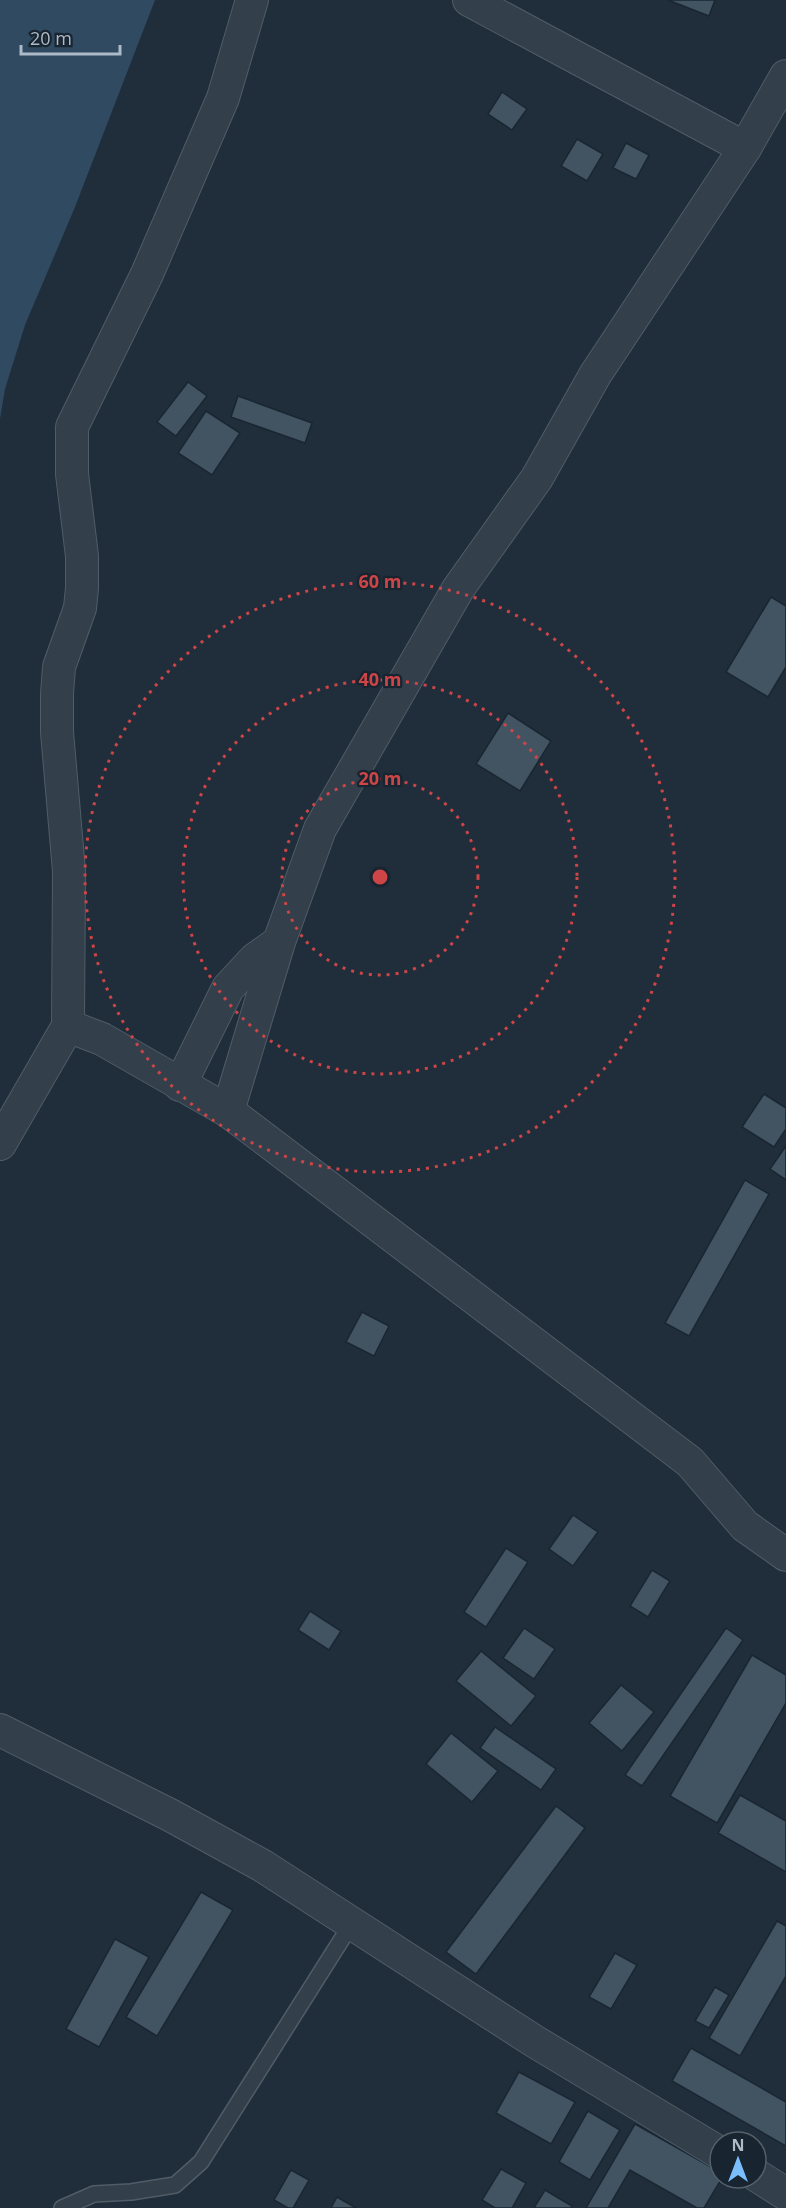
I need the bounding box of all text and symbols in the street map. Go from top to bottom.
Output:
scale bar [21,18,120,56]
text: 20 m [30,26,72,50]
text: 60 m [359,569,401,593]
text: 40 m [359,667,401,691]
text: 20 m [359,766,401,790]
centre of rings [370,867,390,887]
north arrow [708,2130,768,2190]
text: N [731,2134,745,2156]

